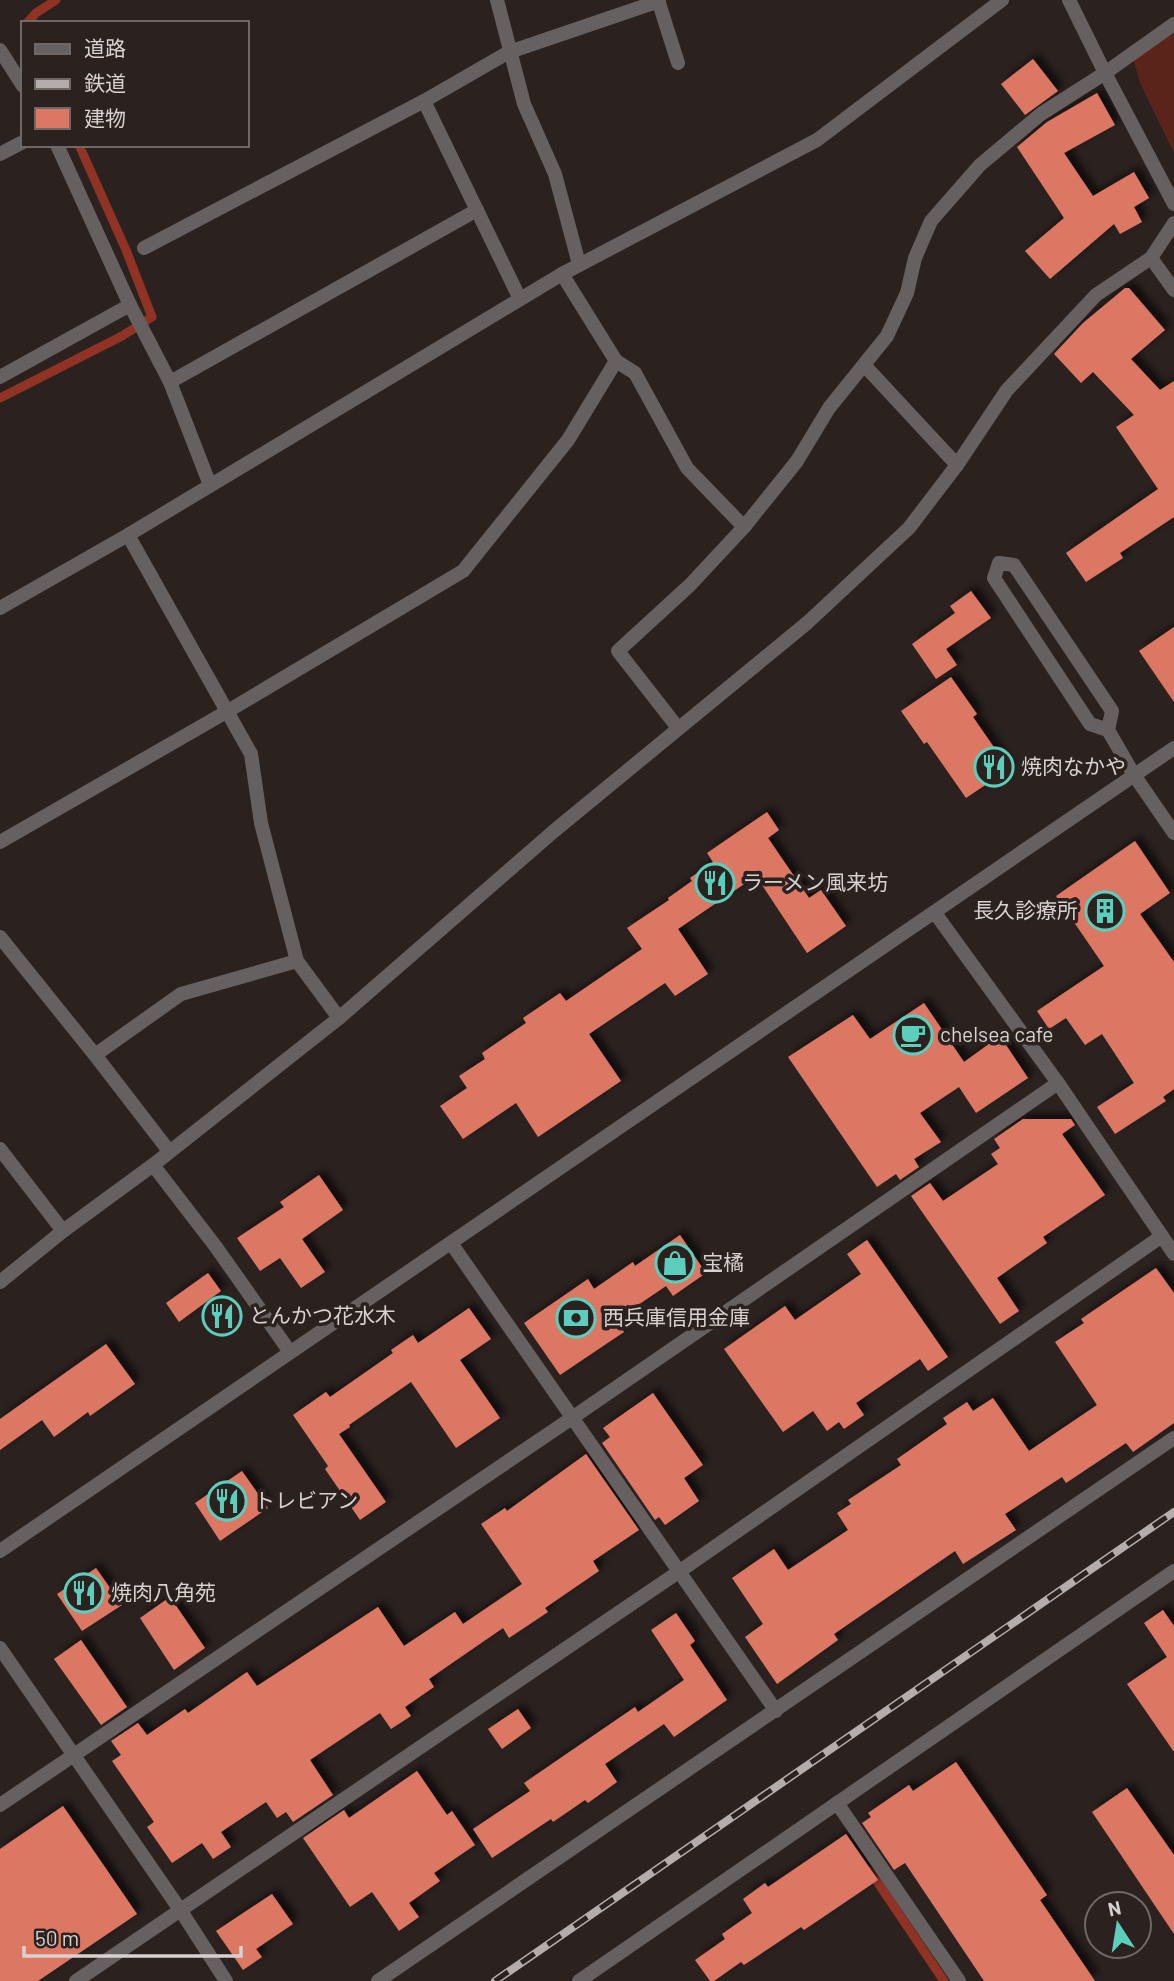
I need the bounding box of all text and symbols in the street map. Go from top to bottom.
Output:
legend [21,21,248,147]
text: 道路 [84,35,126,60]
text: 鉄道 [84,70,126,95]
text: 建物 [84,105,126,130]
restaurant icon: 焼肉なかや [973,746,1015,788]
place label: 焼肉なかや [1021,753,1126,778]
restaurant icon: ラーメン風来坊 [694,862,736,904]
place label: ラーメン風来坊 [742,869,888,894]
building icon: 長久診療所 [1084,890,1126,932]
place label: 長久診療所 [973,897,1078,922]
cafe icon: chelsea cafe [892,1014,934,1056]
place label: chelsea cafe [940,1021,1053,1046]
shop icon: 宝橘 [654,1242,696,1284]
place label: 宝橘 [702,1249,744,1274]
restaurant icon: とんかつ花水木 [201,1295,243,1337]
bank icon: 西兵庫信用金庫 [555,1297,597,1339]
place label: とんかつ花水木 [249,1302,396,1327]
place label: 西兵庫信用金庫 [603,1304,750,1329]
restaurant icon: トレビアン [206,1480,248,1522]
place label: トレビアン [254,1487,358,1512]
restaurant icon: 焼肉八角苑 [63,1572,105,1614]
place label: 焼肉八角苑 [111,1579,216,1604]
north arrow [1083,1890,1153,1960]
text: N [1106,1895,1123,1920]
scale bar [24,1914,242,1958]
text: 50 m [35,1925,79,1950]

